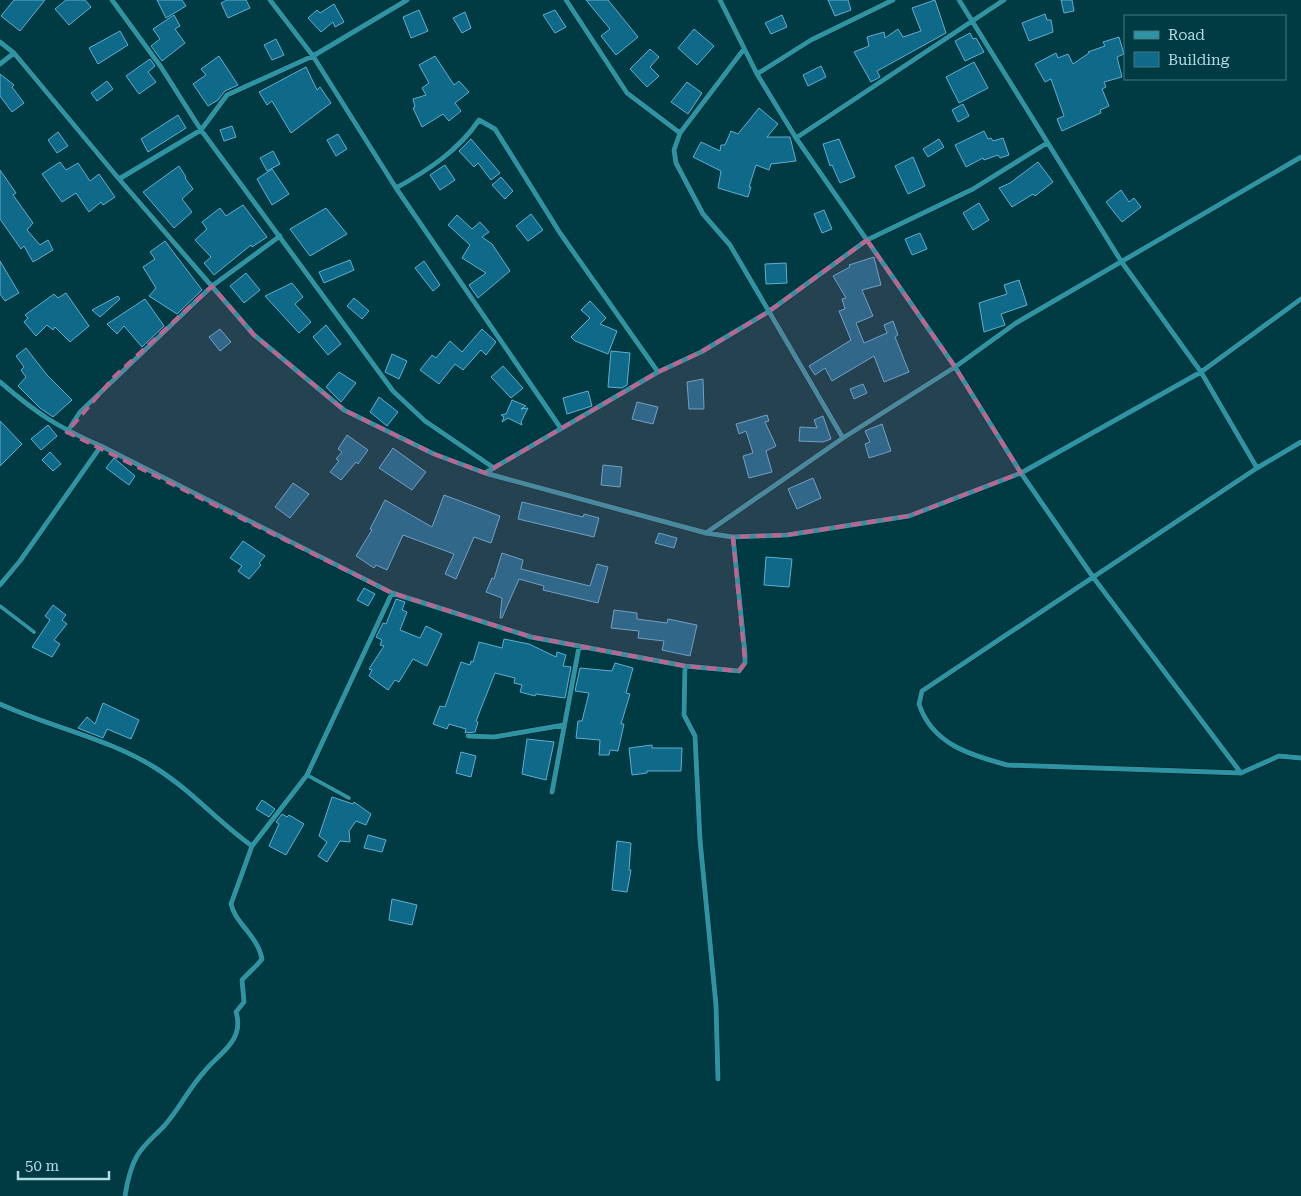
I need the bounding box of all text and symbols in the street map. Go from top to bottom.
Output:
legend [1124,15,1286,80]
text: Road [1168,26,1205,44]
text: Building [1168,51,1230,69]
scale bar [18,1148,109,1180]
text: 50 m [25,1157,60,1175]

